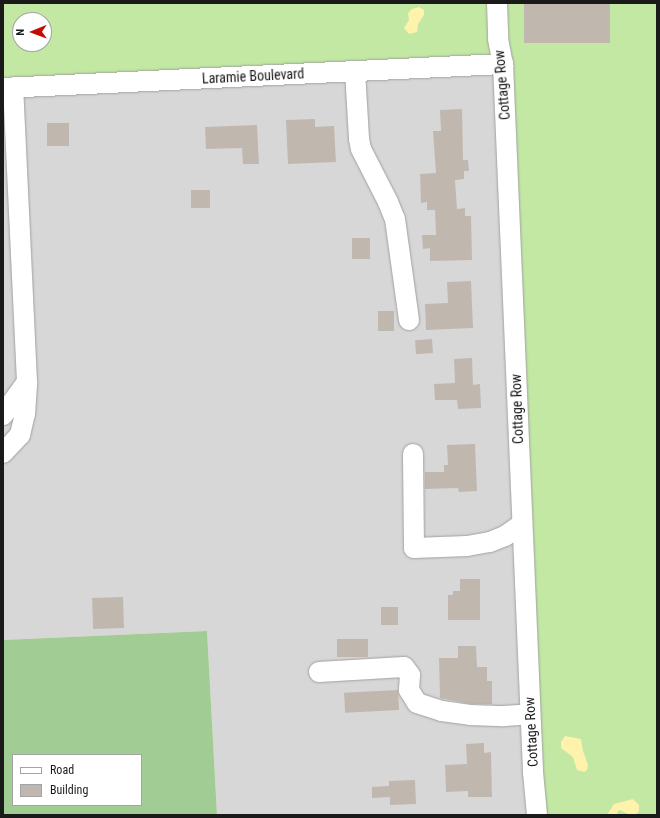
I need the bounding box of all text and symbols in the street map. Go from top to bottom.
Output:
north arrow [12,12,52,52]
text: N [14,29,27,36]
street label: Cottage Row [491,49,513,121]
street label: Laramie Boulevard [201,65,305,87]
street label: Cottage Row [507,374,527,444]
street label: Cottage Row [521,697,541,767]
legend [12,754,142,806]
text: Road [50,763,74,777]
text: Building [50,783,88,797]

